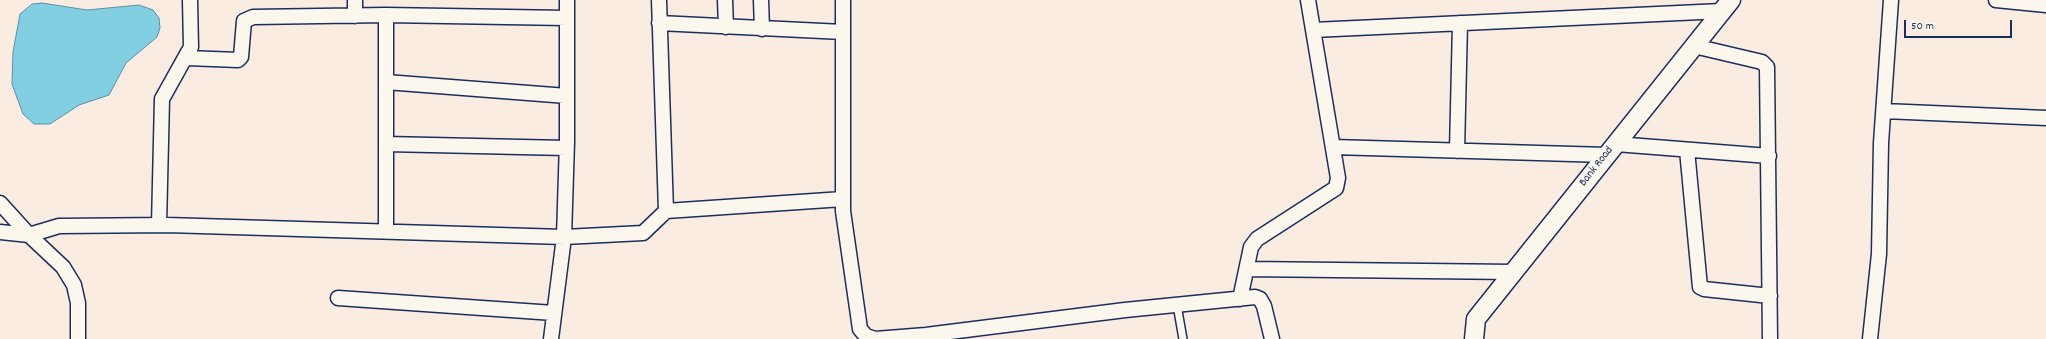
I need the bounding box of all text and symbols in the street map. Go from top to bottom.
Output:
scale bar [1906,12,2014,38]
text: 50 m [1911,18,1934,35]
street label: Bank Road [1577,144,1617,190]

